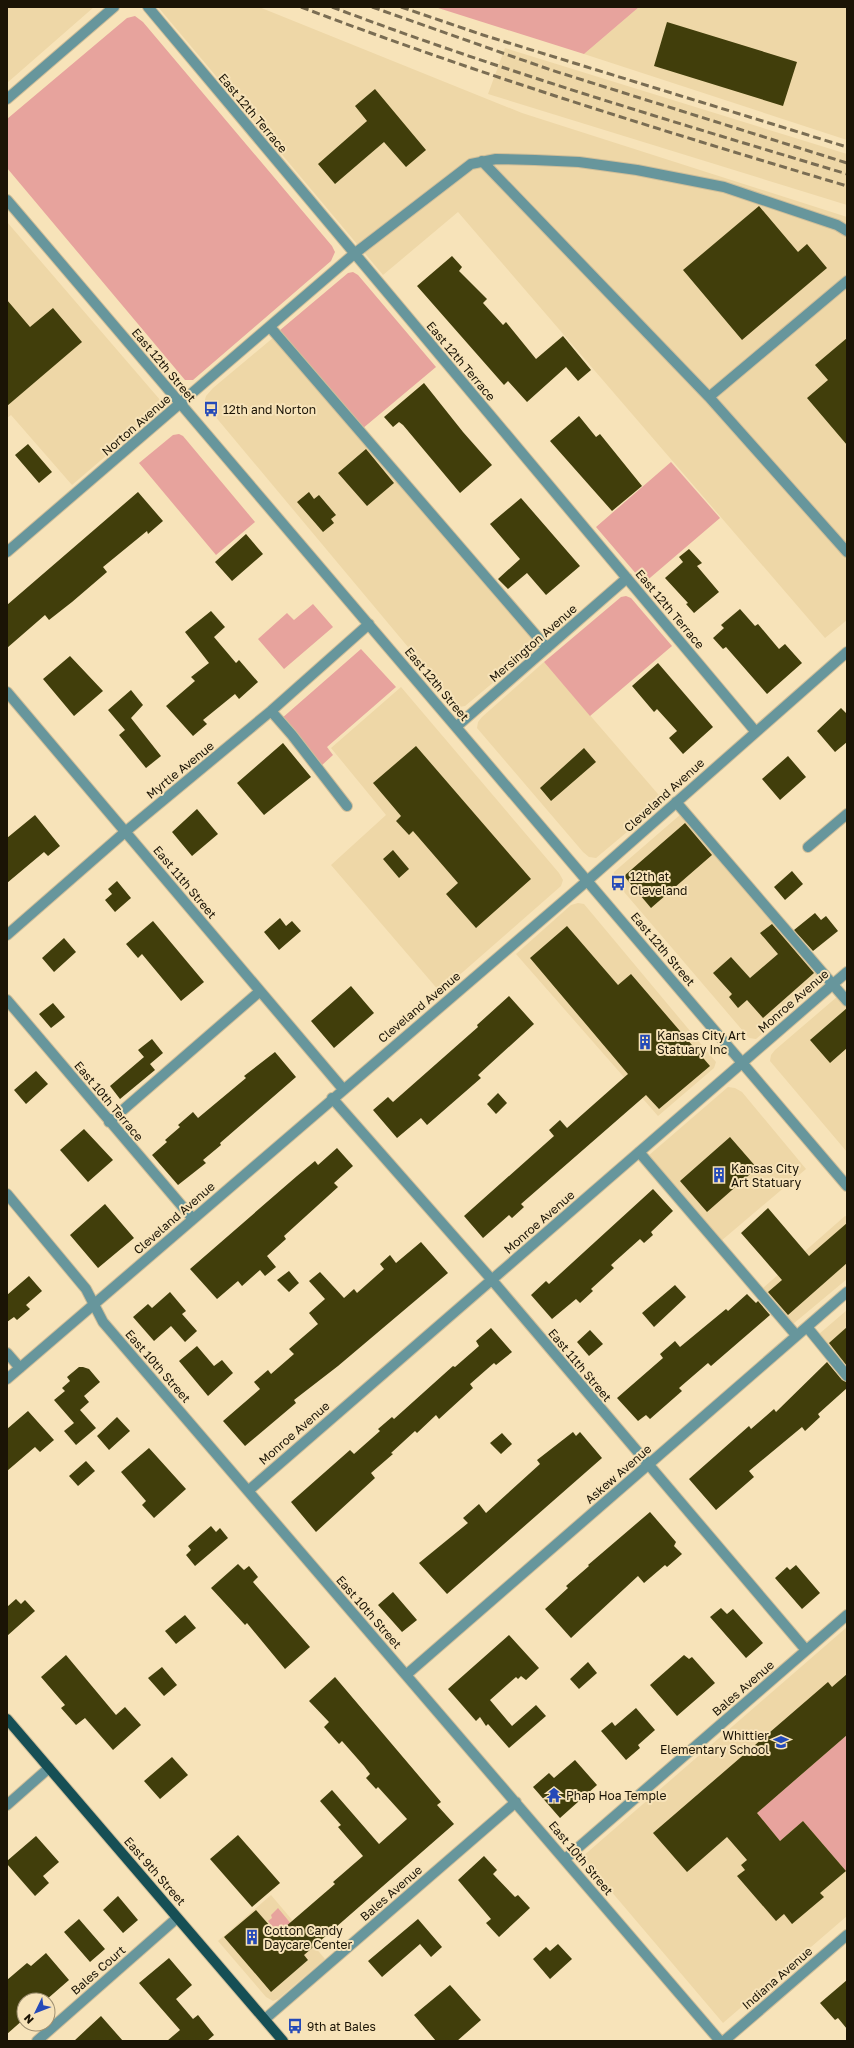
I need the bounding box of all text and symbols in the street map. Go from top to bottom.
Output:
street label: East 12th Terrace [215,70,291,156]
street label: East 12th Terrace [423,318,499,404]
street label: East 12th Street [129,325,199,405]
street label: Norton Avenue [99,391,173,459]
bus stop icon: 12th and Norton [202,400,220,418]
place label: 12th and Norton [223,402,316,417]
street label: East 12th Terrace [632,566,708,652]
street label: Mersington Avenue [486,601,580,685]
street label: East 12th Street [402,644,472,724]
street label: Myrtle Avenue [143,738,217,802]
street label: Cleveland Avenue [621,755,707,835]
street label: East 11th Street [150,843,220,922]
place label: 12th at Cleveland [630,869,687,898]
bus stop icon: 12th at Cleveland [609,874,627,892]
street label: East 12th Street [628,909,698,989]
street label: Monroe Avenue [755,966,832,1036]
street label: Cleveland Avenue [375,968,463,1046]
place label: Kansas City Art Statuary Inc [657,1028,746,1057]
building icon: Kansas City Art Statuary Inc [636,1033,654,1051]
street label: East 10th Terrace [71,1058,147,1144]
place label: Kansas City Art Statuary [731,1161,802,1190]
building icon: Kansas City Art Statuary [710,1166,728,1184]
street label: Cleveland Avenue [130,1179,218,1257]
street label: Monroe Avenue [501,1187,578,1257]
street label: East 10th Street [122,1326,194,1406]
street label: East 11th Street [545,1326,615,1405]
street label: Monroe Avenue [256,1398,333,1468]
street label: Askew Avenue [582,1441,654,1507]
street label: East 10th Street [333,1572,405,1652]
street label: Bales Avenue [709,1657,777,1719]
place label: Whittier Elementary School [660,1728,769,1757]
school or university icon: Whittier Elementary School [772,1733,790,1751]
temple icon: Phap Hoa Temple [545,1786,563,1804]
place label: Phap Hoa Temple [566,1788,667,1803]
street label: East 10th Street [546,1818,616,1898]
street label: East 9th Street [121,1834,189,1909]
street label: Bales Avenue [357,1862,425,1924]
place label: Cotton Candy Daycare Center [264,1923,352,1952]
building icon: Cotton Candy Daycare Center [243,1928,261,1946]
street label: Bales Court [68,1942,128,1998]
street label: Indiana Avenue [739,1943,815,2013]
north arrow [16,1992,56,2032]
text: N [21,2012,36,2027]
bus stop icon: 9th at Bales [286,2017,304,2035]
place label: 9th at Bales [307,2019,376,2034]

